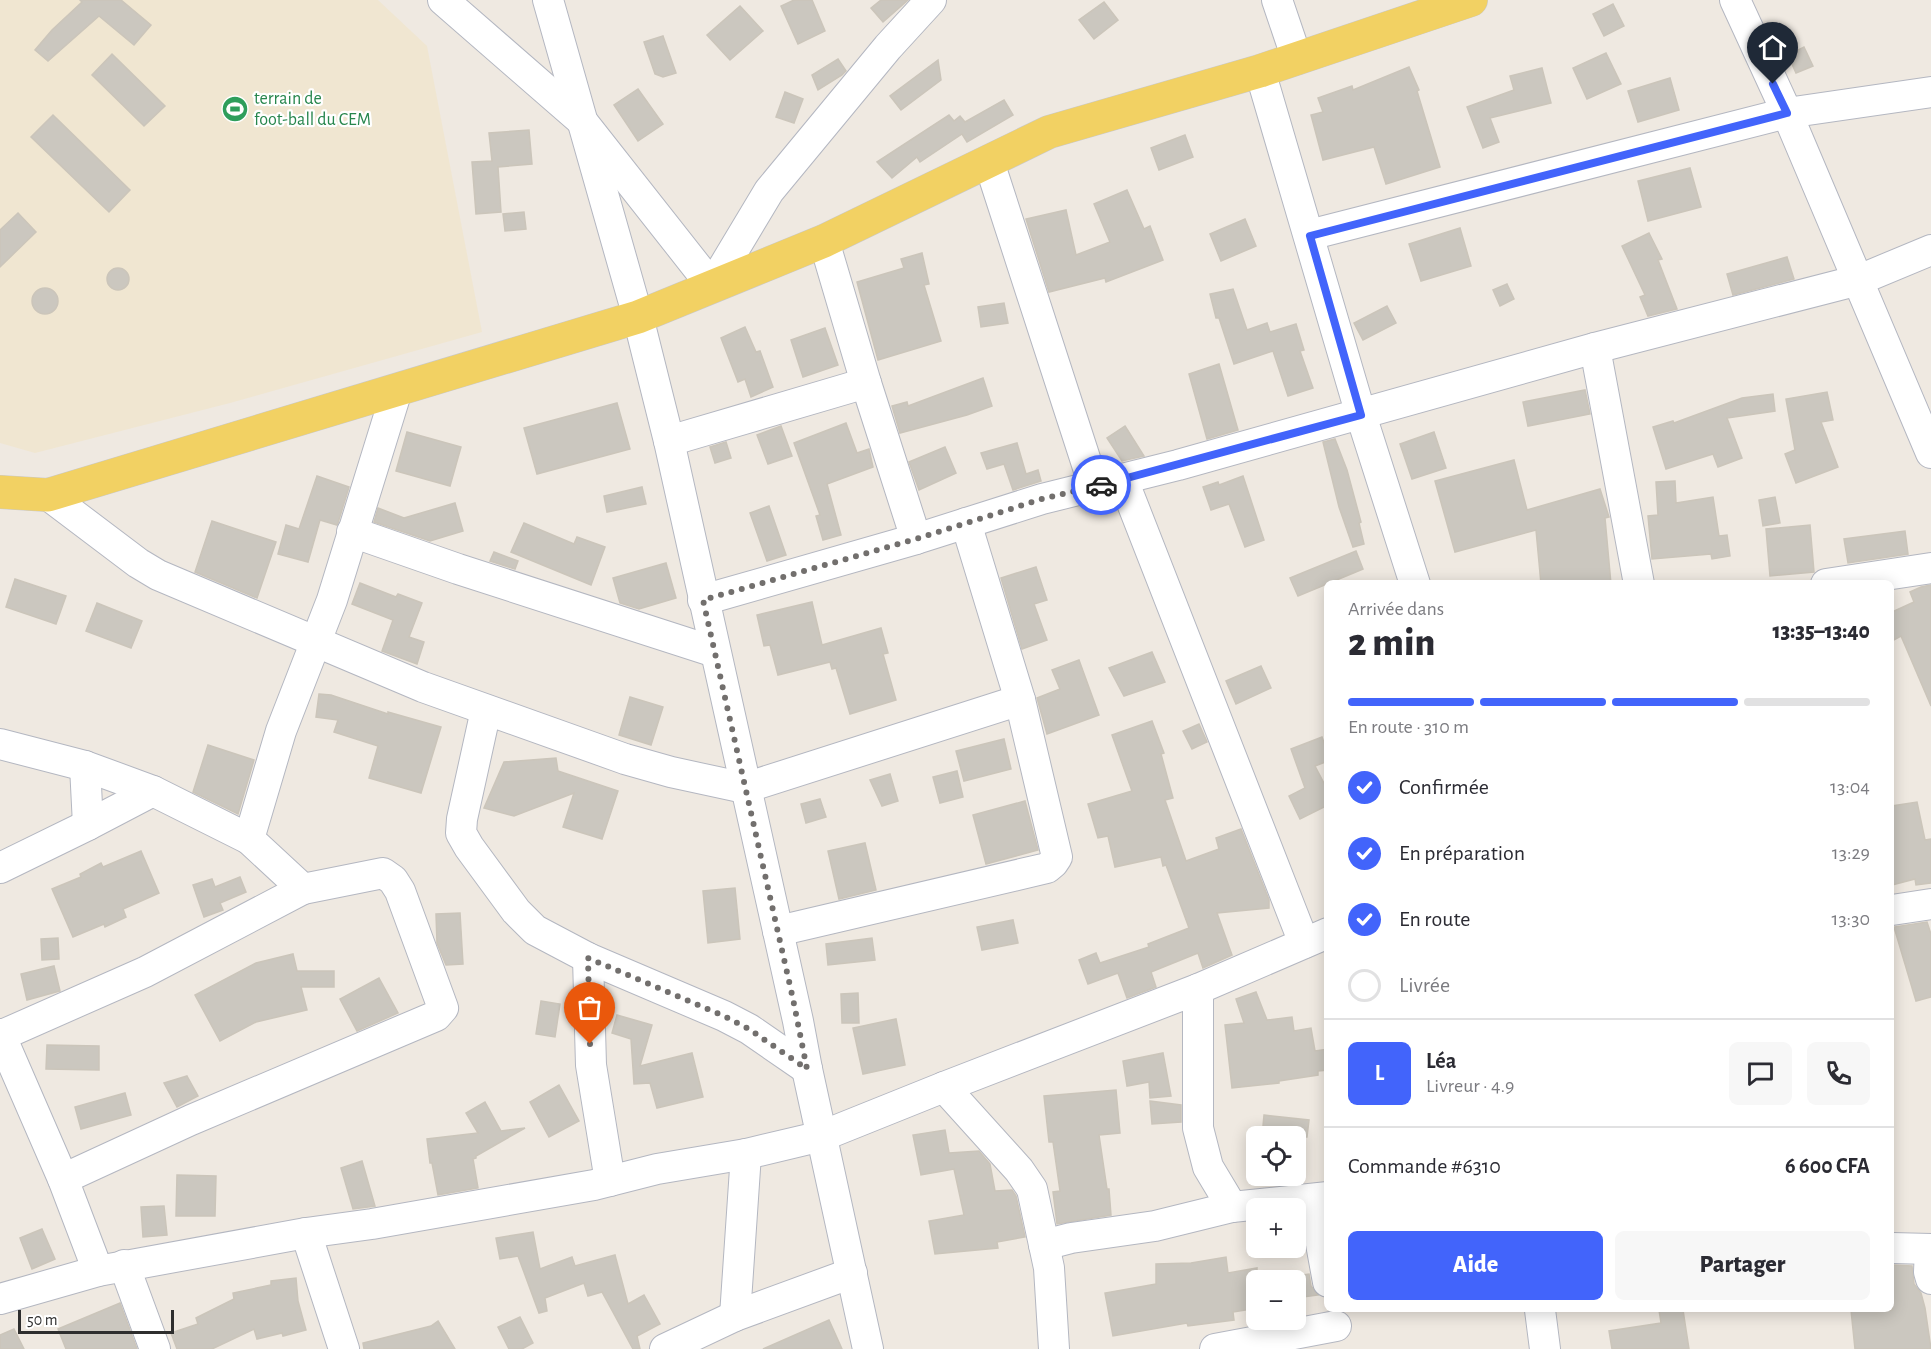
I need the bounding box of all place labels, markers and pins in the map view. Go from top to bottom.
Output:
pin [1747,22,1798,84]
place label: terrain de foot-ball du CEM [254,90,371,129]
sports icon: terrain de foot-ball du CEM [220,94,250,124]
pin [564,982,615,1044]

